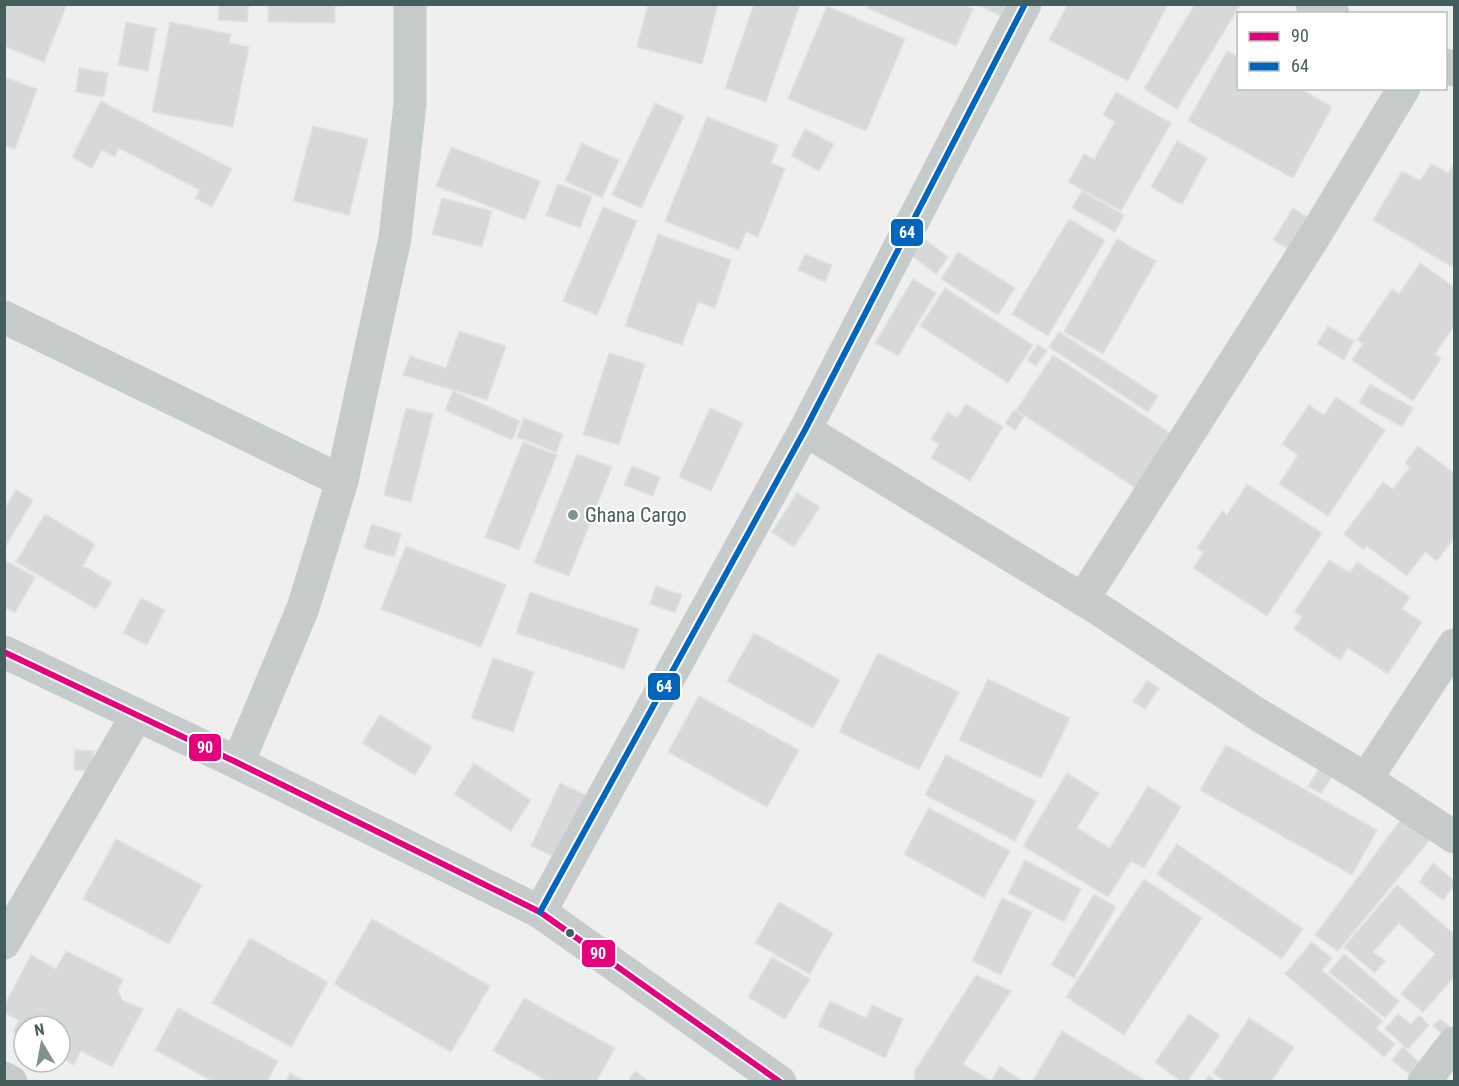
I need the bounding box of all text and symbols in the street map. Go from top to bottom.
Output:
legend [1237,12,1447,90]
text: 90 [1291,25,1309,46]
text: 64 [1291,55,1309,76]
line badge: 64 [890,218,924,247]
text: 64 [899,223,915,242]
place label: Ghana Cargo [585,503,687,527]
marker: Ghana Cargo [566,508,580,522]
line badge: 64 [647,672,681,701]
text: 64 [656,677,672,696]
line badge: 90 [188,733,222,762]
text: 90 [197,738,213,757]
unlabelled marker [564,927,576,939]
line badge: 90 [581,939,616,968]
text: 90 [590,944,606,963]
north arrow [12,1014,72,1074]
text: N [33,1020,46,1040]

